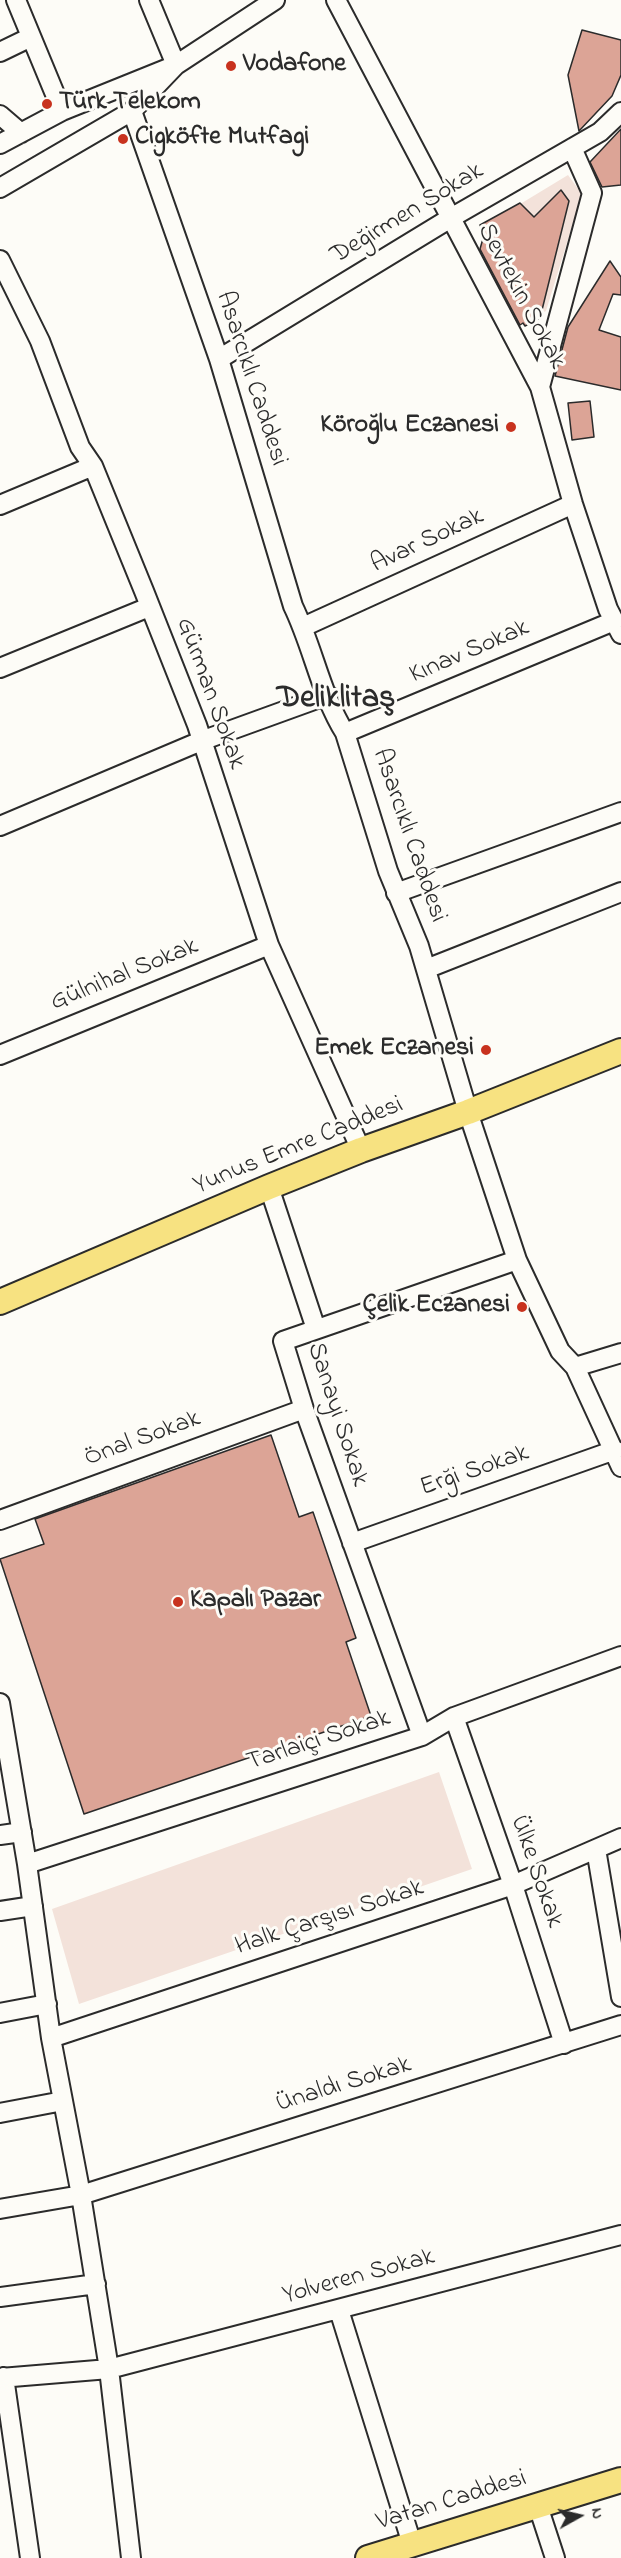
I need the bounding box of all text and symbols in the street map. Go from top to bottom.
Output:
place label: Vodafone [243,50,346,82]
marker: Vodafone [224,59,238,73]
place label: Türk Telekom [59,88,201,120]
marker: Türk Telekom [40,97,54,111]
place label: Cigköfte Mutfagi [135,123,309,155]
marker: Cigköfte Mutfagi [116,132,130,146]
street label: Değirmen Sokak [326,157,490,273]
street label: Sevtekin Sokak [469,219,571,375]
street label: Asarcıklı Caddesi [207,288,293,470]
place label: Köroğlu Eczanesi [320,411,499,443]
marker: Köroğlu Eczanesi [504,420,518,434]
street label: Avar Sokak [367,502,489,582]
street label: Gürman Sokak [167,614,251,774]
street label: Kınav Sokak [405,614,535,692]
district label: Deliklitaş [277,682,395,720]
street label: Asarcıklı Caddesi [364,745,452,927]
street label: Gülnihal Sokak [47,932,203,1020]
place label: Emek Eczanesi [314,1034,474,1066]
marker: Emek Eczanesi [479,1043,493,1057]
street label: Yunus Emre Caddesi [190,1091,408,1203]
place label: Çelik Eczanesi [363,1291,510,1323]
marker: Çelik Eczanesi [515,1300,529,1314]
street label: Sanayi Sokak [298,1339,374,1491]
street label: Önal Sokak [81,1405,205,1475]
street label: Erği Sokak [417,1439,533,1505]
place label: Kapalı Pazar [190,1586,321,1618]
marker: Kapalı Pazar [171,1595,185,1609]
street label: Tarlaiçi Sokak [243,1704,395,1780]
street label: Ülke Sokak [501,1812,569,1932]
street label: Halk Çarşısı Sokak [232,1874,428,1964]
street label: Ünaldı Sokak [273,2051,415,2121]
street label: Yolveren Sokak [280,2243,438,2313]
street label: Vatan Caddesi [373,2464,531,2540]
north arrow [549,2486,609,2546]
text: N [584,2506,609,2521]

